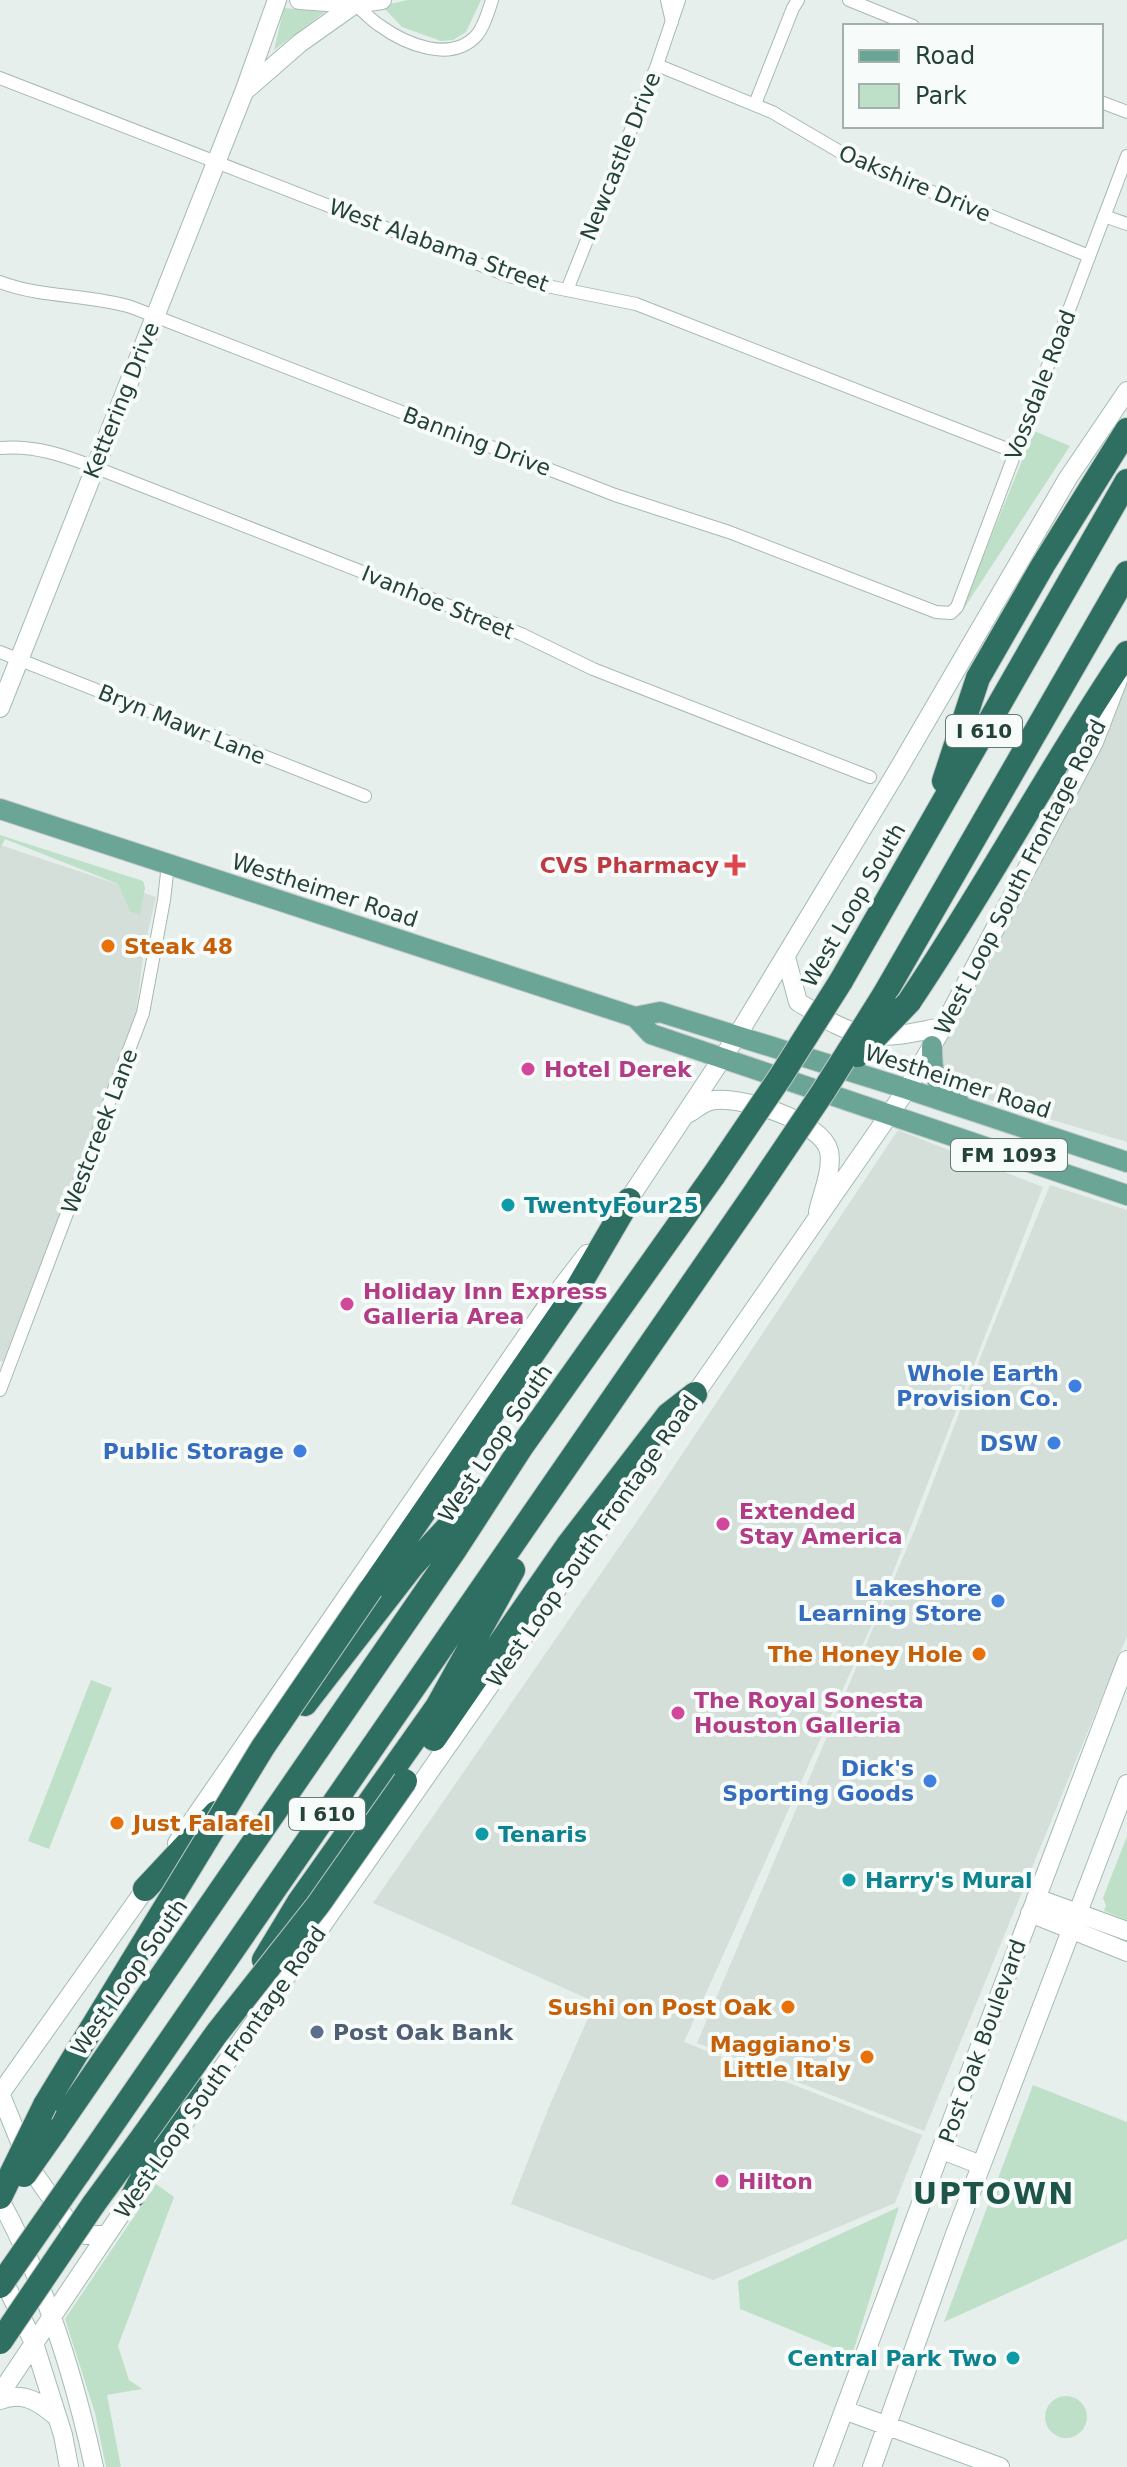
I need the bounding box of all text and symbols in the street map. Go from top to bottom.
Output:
legend [843,24,1103,128]
text: Road [915,42,975,70]
street label: Newcastle Drive [575,69,666,244]
text: Park [915,82,967,110]
street label: Oakshire Drive [835,140,995,227]
street label: West Alabama Street [326,194,552,297]
street label: Vossdale Road [1000,306,1081,464]
street label: Kettering Drive [79,318,164,482]
street label: Banning Drive [399,402,554,481]
street label: Ivanhoe Street [358,561,518,644]
street label: Bryn Mawr Lane [95,680,269,769]
street label: West Loop South Frontage Road [930,715,1111,1039]
road number: I 610 [946,715,1022,747]
street label: West Loop South [796,819,910,992]
street label: Westheimer Road [229,849,421,932]
place label: CVS Pharmacy [540,853,719,878]
marker: CVS Pharmacy [726,856,744,874]
place label: Steak 48 [124,934,233,959]
marker: Steak 48 [99,937,117,955]
street label: Westheimer Road [862,1040,1054,1123]
street label: Westcreek Lane [56,1045,142,1217]
place label: Hotel Derek [544,1057,693,1082]
marker: Hotel Derek [519,1060,537,1078]
road number: FM 1093 [951,1139,1067,1171]
place label: TwentyFour25 [524,1193,699,1218]
marker: TwentyFour25 [499,1196,517,1214]
place label: Holiday Inn Express Galleria Area [363,1279,608,1329]
marker: Holiday Inn Express Galleria Area [338,1295,356,1313]
street label: West Loop South [433,1360,557,1527]
place label: Whole Earth Provision Co. [896,1361,1059,1411]
marker: Whole Earth Provision Co. [1066,1377,1084,1395]
street label: West Loop South Frontage Road [482,1391,703,1692]
place label: DSW [980,1431,1038,1456]
marker: DSW [1045,1434,1063,1452]
place label: Public Storage [103,1439,284,1464]
marker: Public Storage [291,1442,309,1460]
place label: Extended Stay America [739,1499,903,1549]
marker: Extended Stay America [714,1515,732,1533]
place label: Lakeshore Learning Store [798,1576,982,1626]
marker: Lakeshore Learning Store [989,1592,1007,1610]
place label: The Honey Hole [768,1642,963,1667]
marker: The Honey Hole [970,1645,988,1663]
place label: The Royal Sonesta Houston Galleria [694,1688,924,1738]
marker: The Royal Sonesta Houston Galleria [669,1704,687,1722]
place label: Dick's Sporting Goods [722,1756,914,1806]
marker: Dick's Sporting Goods [921,1772,939,1790]
road number: I 610 [289,1798,365,1830]
place label: Just Falafel [131,1811,271,1836]
marker: Just Falafel [108,1814,126,1832]
place label: Tenaris [498,1822,587,1847]
marker: Tenaris [473,1825,491,1843]
place label: Harry's Mural [865,1868,1033,1893]
marker: Harry's Mural [840,1871,858,1889]
street label: West Loop South [66,1894,193,2060]
street label: West Loop South Frontage Road [110,1922,331,2223]
street label: Post Oak Boulevard [934,1936,1031,2146]
place label: Sushi on Post Oak [547,1995,773,2020]
marker: Sushi on Post Oak [779,1998,797,2016]
place label: Post Oak Bank [333,2020,515,2045]
marker: Post Oak Bank [308,2023,326,2041]
place label: Maggiano's Little Italy [710,2032,851,2082]
marker: Maggiano's Little Italy [858,2048,876,2066]
place label: Hilton [738,2169,813,2194]
marker: Hilton [713,2172,731,2190]
district label: UPTOWN [913,2176,1075,2211]
place label: Central Park Two [787,2346,997,2371]
marker: Central Park Two [1004,2349,1022,2367]

